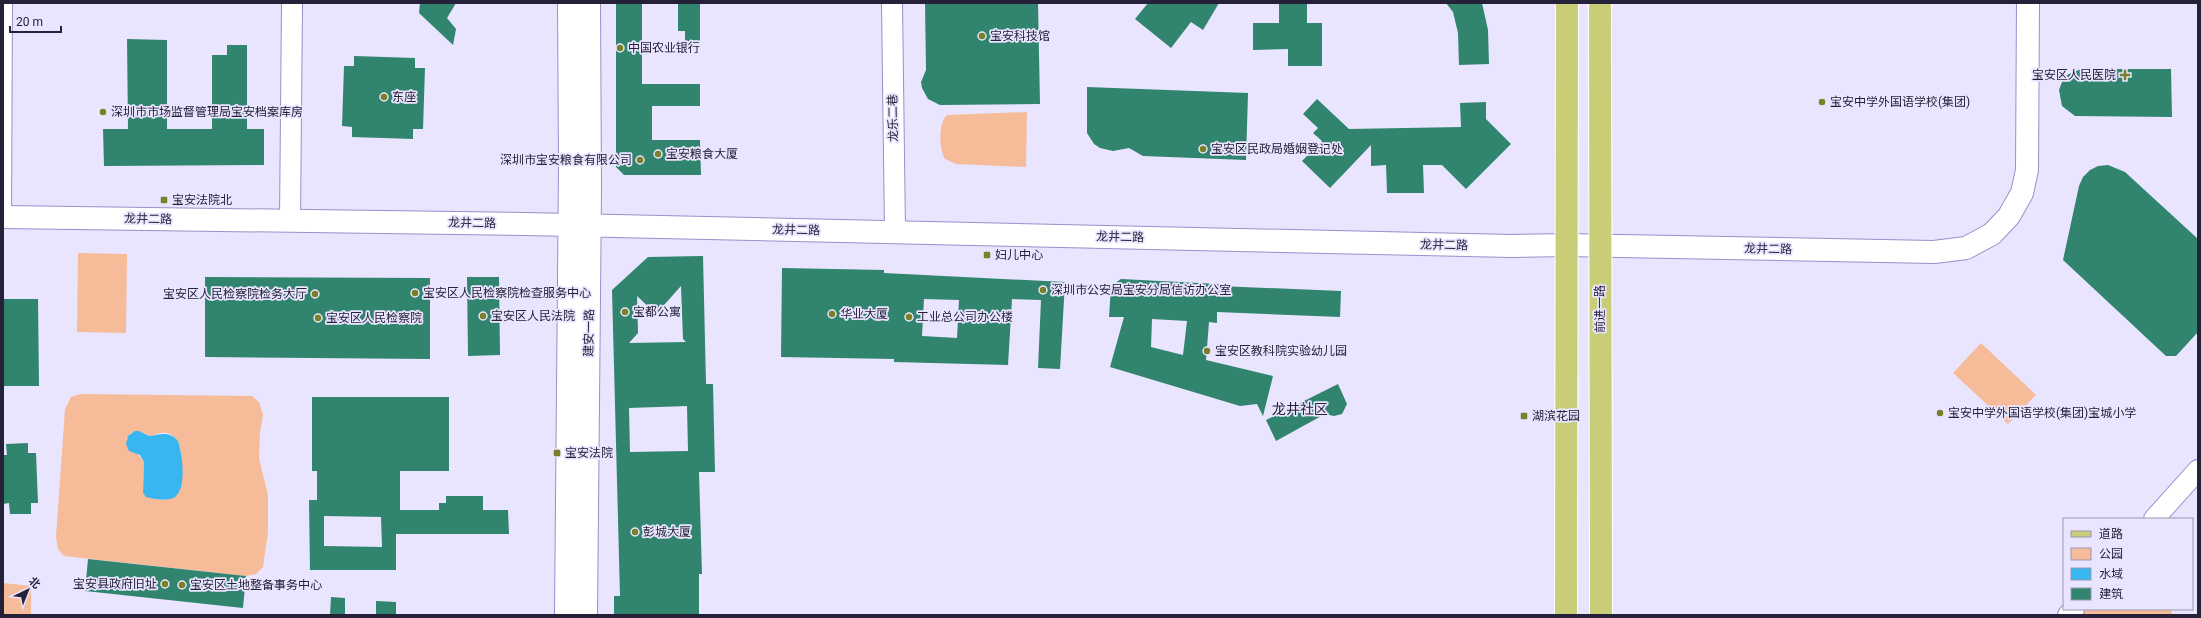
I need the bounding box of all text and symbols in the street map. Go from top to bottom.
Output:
scale bar [10,8,61,34]
text: 20 m [16,15,43,29]
place label: 宝安科技馆 [990,29,1050,43]
marker: 宝安科技馆 [977,31,987,41]
place label: 中国农业银行 [628,41,700,55]
marker: 中国农业银行 [615,43,625,53]
place label: 宝安区人民医院 [2032,68,2116,82]
marker: 宝安区人民医院 [2119,69,2131,81]
place label: 东座 [392,90,416,104]
marker: 东座 [379,92,389,102]
street label: 龙乐二巷 [886,94,900,142]
place label: 宝安中学外国语学校(集团) [1830,95,1970,109]
marker: 宝安中学外国语学校(集团) [1817,97,1827,107]
place label: 深圳市市场监督管理局宝安档案库房 [111,105,303,119]
marker: 深圳市市场监督管理局宝安档案库房 [98,107,108,117]
place label: 宝安区民政局婚姻登记处 [1211,142,1343,156]
marker: 宝安区民政局婚姻登记处 [1198,144,1208,154]
place label: 宝安粮食大厦 [666,147,738,161]
marker: 宝安粮食大厦 [653,149,663,159]
place label: 深圳市宝安粮食有限公司 [500,153,632,167]
marker: 深圳市宝安粮食有限公司 [635,155,645,165]
place label: 宝安法院北 [172,193,232,207]
marker: 宝安法院北 [159,195,169,205]
street label: 龙井二路 [124,212,172,226]
street label: 龙井二路 [448,216,496,230]
street label: 龙井二路 [772,223,820,237]
street label: 龙井二路 [1096,230,1144,244]
street label: 龙井二路 [1420,238,1468,252]
street label: 龙井二路 [1744,242,1792,256]
place label: 妇儿中心 [995,248,1043,262]
marker: 妇儿中心 [982,250,992,260]
place label: 深圳市公安局宝安分局信访办公室 [1051,283,1231,297]
marker: 深圳市公安局宝安分局信访办公室 [1038,285,1048,295]
street label: 前进一路 [1593,285,1607,333]
place label: 宝安区人民检察院检查服务中心 [423,286,591,300]
place label: 宝安区人民检察院检务大厅 [163,287,307,301]
marker: 宝安区人民检察院检查服务中心 [410,288,420,298]
marker: 宝安区人民检察院检务大厅 [310,289,320,299]
place label: 宝都公寓 [633,305,681,319]
marker: 宝都公寓 [620,307,630,317]
place label: 华业大厦 [840,307,888,321]
place label: 宝安区人民法院 [491,309,575,323]
street label: 建安一路 [582,309,596,357]
marker: 华业大厦 [827,309,837,319]
place label: 工业总公司办公楼 [917,310,1013,324]
place label: 宝安区人民检察院 [326,311,422,325]
marker: 宝安区人民法院 [478,311,488,321]
marker: 工业总公司办公楼 [904,312,914,322]
marker: 宝安区人民检察院 [313,313,323,323]
place label: 宝安区教科院实验幼儿园 [1215,344,1347,358]
marker: 宝安区教科院实验幼儿园 [1202,346,1212,356]
district label: 龙井社区 [1272,401,1328,417]
place label: 宝安中学外国语学校(集团)宝城小学 [1948,406,2136,420]
marker: 宝安中学外国语学校(集团)宝城小学 [1935,408,1945,418]
place label: 湖滨花园 [1532,409,1580,423]
marker: 湖滨花园 [1519,411,1529,421]
place label: 宝安法院 [565,446,613,460]
marker: 宝安法院 [552,448,562,458]
legend [2063,518,2193,610]
place label: 彭城大厦 [643,525,691,539]
marker: 彭城大厦 [630,527,640,537]
text: 道路 [2099,527,2123,541]
text: 公园 [2099,547,2123,561]
text: 水域 [2099,567,2123,581]
north arrow [8,570,48,610]
text: 北 [26,575,43,592]
place label: 宝安县政府旧址 [73,577,157,591]
place label: 宝安区土地整备事务中心 [190,578,322,592]
marker: 宝安县政府旧址 [160,579,170,589]
marker: 宝安区土地整备事务中心 [177,580,187,590]
text: 建筑 [2099,587,2123,601]

